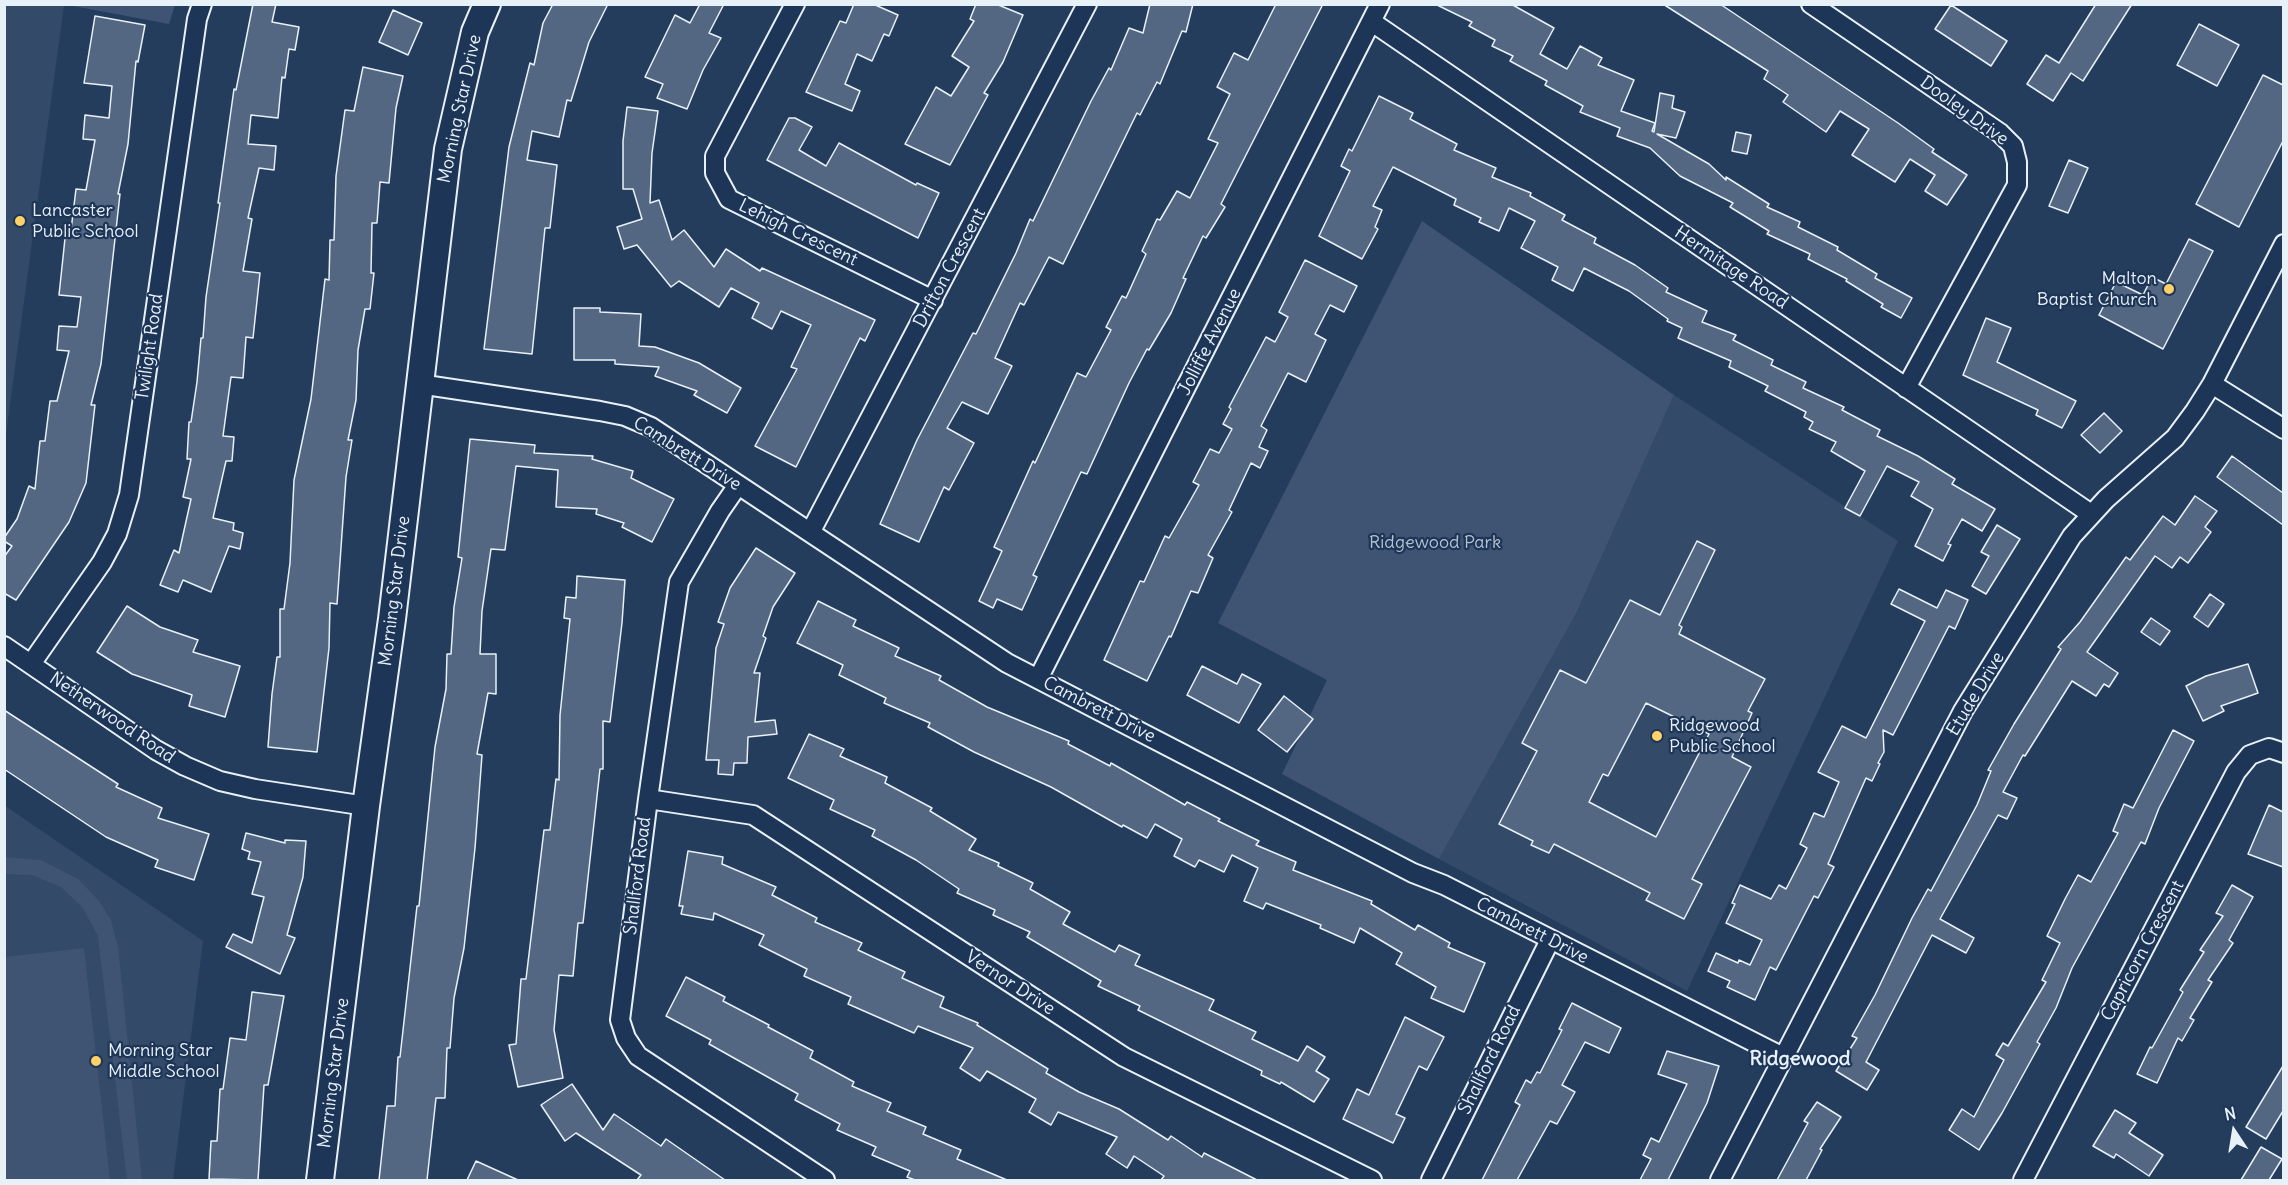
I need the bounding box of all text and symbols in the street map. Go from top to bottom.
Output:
street label: Morning Star Drive [434,33,486,185]
street label: Dooley Drive [1916,72,2012,150]
street label: Lehigh Crescent [735,195,861,271]
place label: Lancaster Public School [32,200,139,242]
street label: Drifton Crescent [909,205,991,331]
marker: Lancaster Public School [13,214,27,228]
street label: Hermitage Road [1670,222,1792,314]
place label: Malton Baptist Church [2037,268,2157,310]
marker: Malton Baptist Church [2162,282,2176,296]
street label: Jolliffe Avenue [1174,285,1246,399]
street label: Twilight Road [132,292,168,402]
street label: Cambrett Drive [629,412,745,496]
street label: Morning Star Drive [375,515,415,667]
park label: Ridgewood Park [1369,532,1501,554]
street label: Etude Drive [1943,648,2009,740]
street label: Netherwood Road [45,668,179,768]
street label: Cambrett Drive [1039,672,1159,748]
place label: Ridgewood Public School [1669,715,1776,758]
marker: Ridgewood Public School [1650,729,1664,743]
street label: Shallford Road [620,816,656,936]
street label: Capricorn Crescent [2097,877,2189,1025]
street label: Cambrett Drive [1472,893,1592,969]
street label: Vernor Drive [961,946,1059,1020]
street label: Morning Star Drive [314,997,354,1149]
street label: Shallford Road [1454,1002,1526,1118]
place label: Morning Star Middle School [108,1040,220,1082]
district label: Ridgewood [1750,1047,1850,1071]
marker: Morning Star Middle School [89,1054,103,1068]
north arrow [2204,1101,2264,1161]
text: N [2223,1102,2238,1124]

